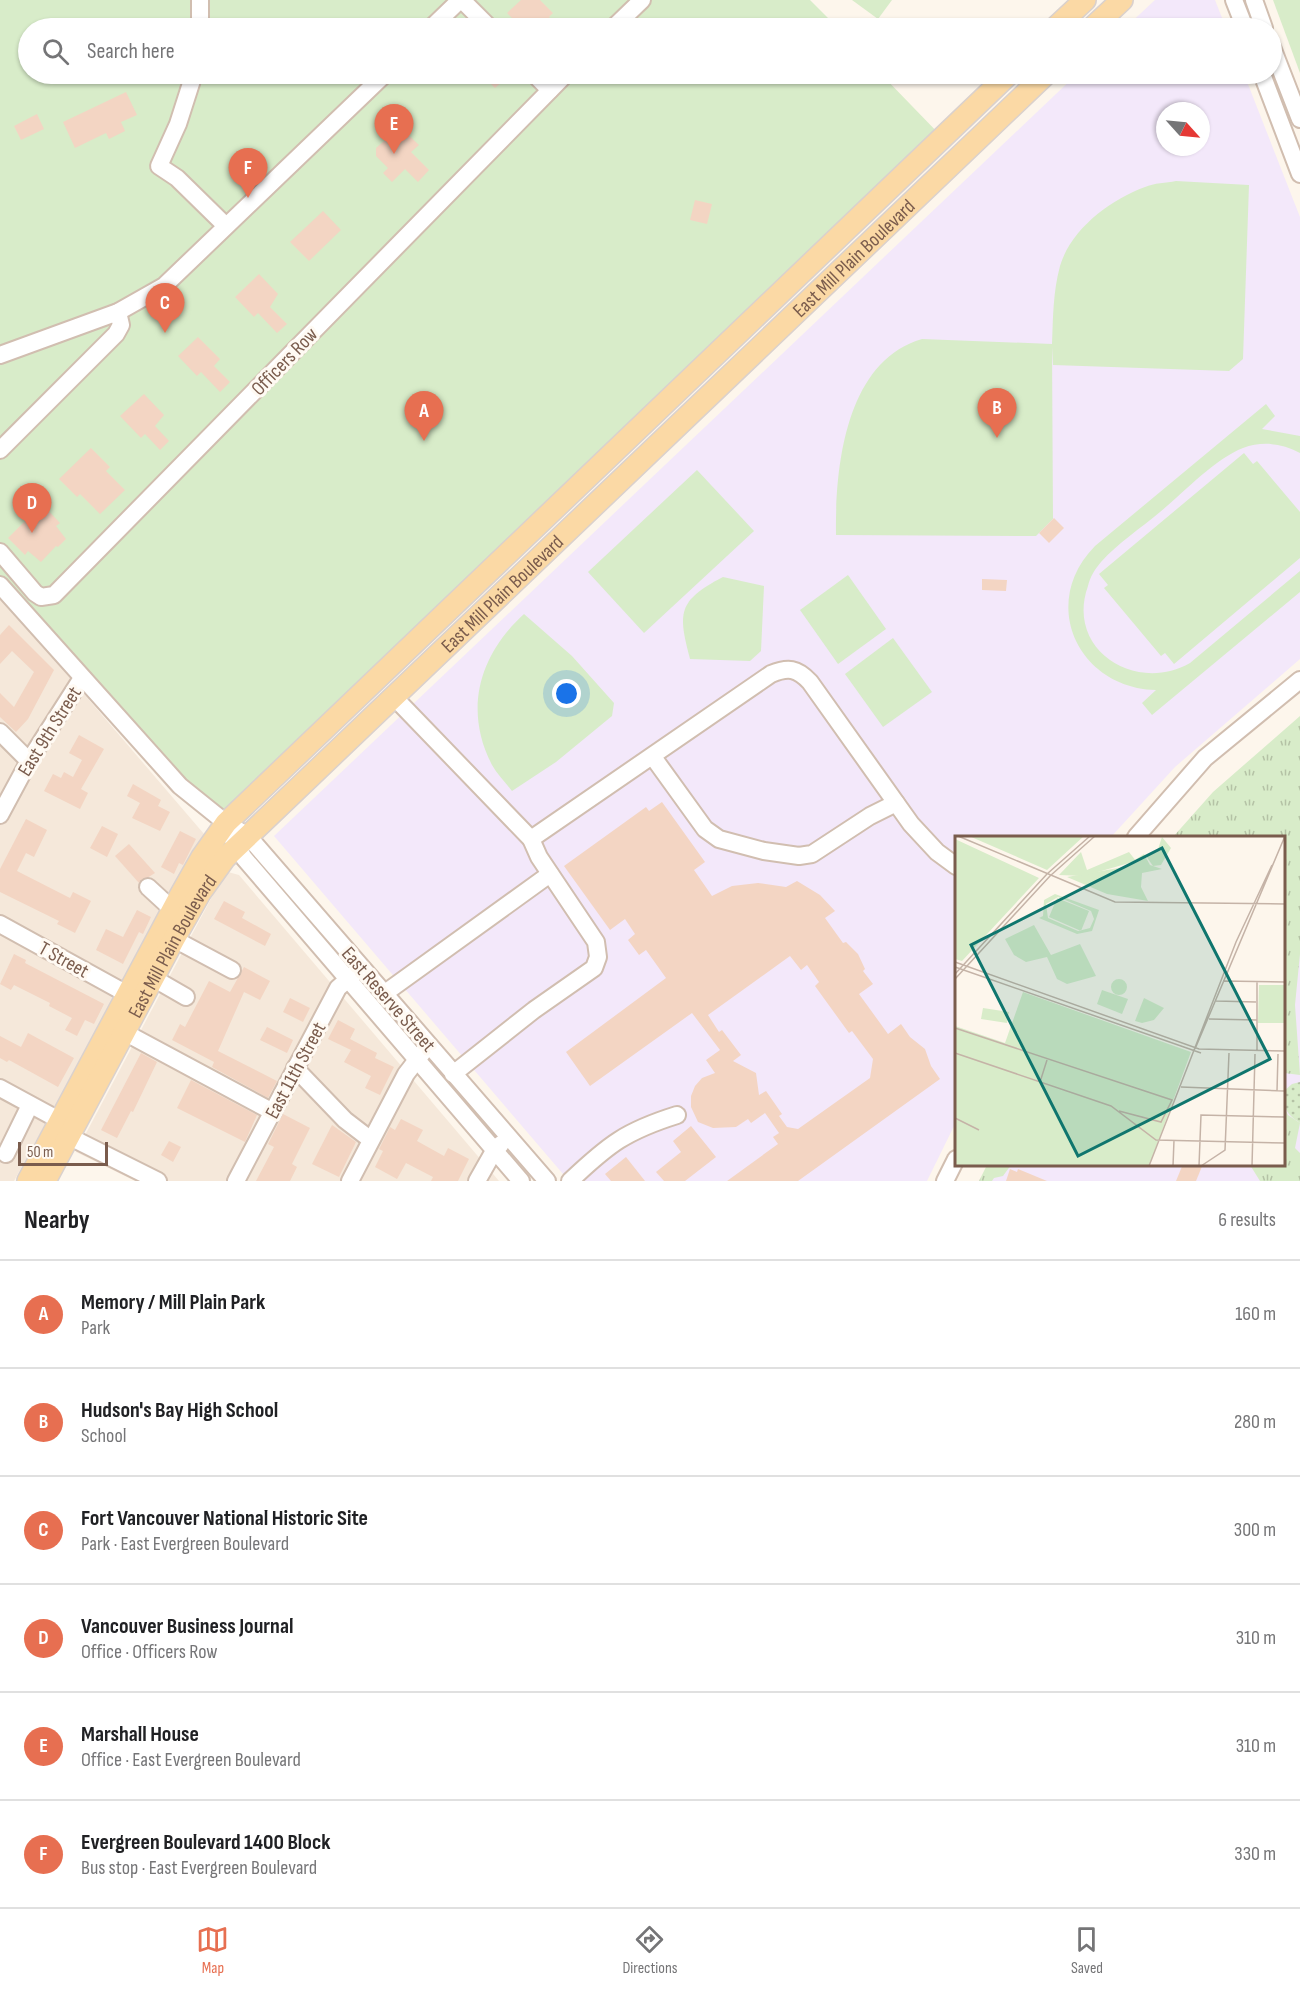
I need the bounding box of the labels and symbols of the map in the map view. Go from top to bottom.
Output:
north arrow [1156,102,1210,156]
pin: E [374,104,414,154]
pin: F [228,148,268,198]
street label: East Mill Plain Boulevard [788,195,920,323]
pin: C [146,284,184,333]
street label: Officers Row [246,323,323,401]
pin: B [978,388,1016,438]
pin: A [404,392,444,441]
pin: D [12,484,51,533]
street label: East Mill Plain Boulevard [436,530,569,658]
your location [552,679,581,708]
street label: East 9th Street [13,682,87,781]
inset map [955,836,1285,1166]
street label: East Mill Plain Boulevard [123,870,222,1022]
street label: T Street [34,936,93,983]
street label: East Reserve Street [336,942,440,1057]
street label: East 11th Street [260,1018,331,1123]
scale bar [18,1139,108,1166]

